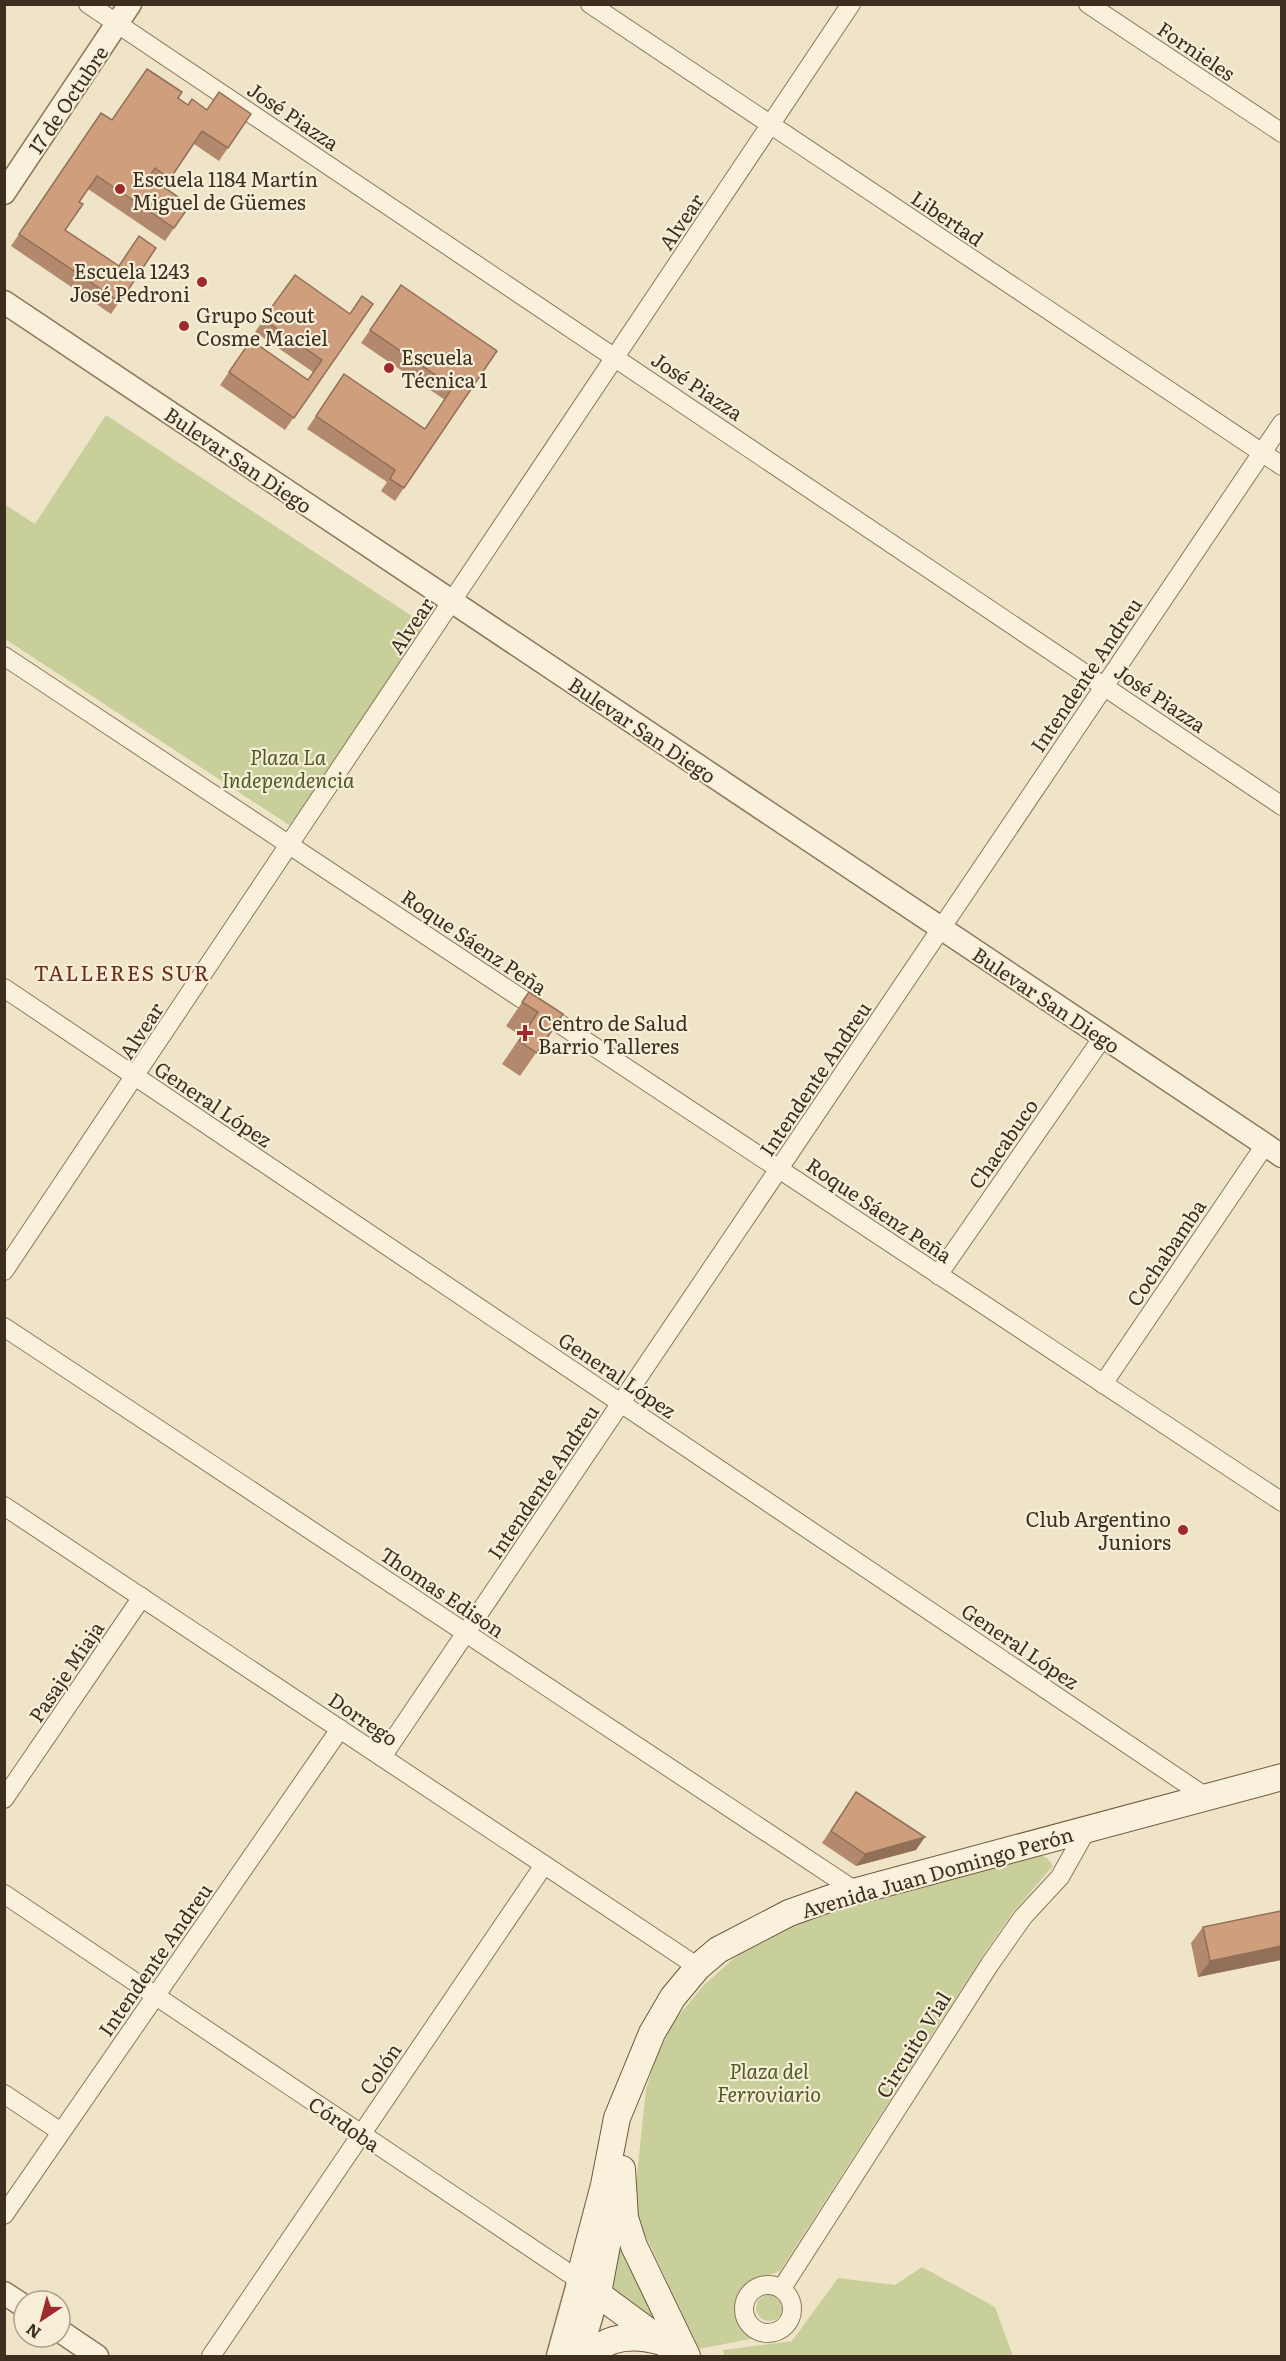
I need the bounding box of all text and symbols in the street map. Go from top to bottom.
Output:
street label: Fornieles [1152,13,1242,87]
street label: 17 de Octubre [20,39,114,159]
street label: José Piazza [242,73,346,157]
place label: Escuela 1184 Martín Miguel de Güemes [132,163,318,216]
marker: Escuela 1184 Martín Miguel de Güemes [113,182,127,196]
street label: Libertad [906,182,990,252]
street label: Alvear [650,186,710,255]
place label: Escuela 1243 José Pedroni [70,255,190,308]
marker: Escuela 1243 José Pedroni [195,275,209,289]
place label: Grupo Scout Cosme Maciel [196,299,328,352]
marker: Grupo Scout Cosme Maciel [177,319,191,333]
place label: Escuela Técnica 1 [401,341,488,394]
street label: José Piazza [646,343,750,427]
marker: Escuela Técnica 1 [382,361,396,375]
street label: Bulevar San Diego [159,398,319,520]
street label: Alvear [380,590,440,659]
street label: Intendente Andreu [1022,590,1148,757]
street label: José Piazza [1109,655,1213,739]
street label: Bulevar San Diego [563,668,723,790]
park label: Plaza La Independencia [222,741,355,794]
street label: Roque Sáenz Peña [396,881,554,1001]
street label: Bulevar San Diego [967,938,1127,1060]
district label: TALLERES SUR [33,956,211,987]
street label: Intendente Andreu [751,994,877,1161]
street label: Alvear [110,995,170,1064]
place label: Centro de Salud Barrio Talleres [538,1007,688,1060]
marker: Centro de Salud Barrio Talleres [516,1024,534,1042]
street label: General López [149,1053,279,1154]
street label: Chacabuco [960,1092,1044,1194]
street label: Roque Sáenz Peña [801,1149,959,1269]
street label: Cochabamba [1118,1192,1212,1312]
street label: General López [553,1324,683,1425]
street label: Intendente Andreu [479,1397,605,1564]
place label: Club Argentino Juniors [1025,1503,1171,1556]
marker: Club Argentino Juniors [1176,1523,1190,1537]
street label: Thomas Edison [375,1538,511,1644]
street label: General López [956,1595,1086,1696]
street label: Pasaje Miaja [20,1614,110,1728]
street label: Dorrego [323,1684,405,1752]
street label: Avenida Juan Domingo Perón [798,1818,1076,1924]
street label: Intendente Andreu [90,1876,218,2042]
street label: Circuito Vial [867,1985,957,2103]
street label: Colón [351,2036,407,2100]
park label: Plaza del Ferroviario [717,2055,821,2108]
street label: Córdoba [303,2088,387,2158]
north arrow [12,2289,72,2349]
text: N [20,2318,45,2346]

